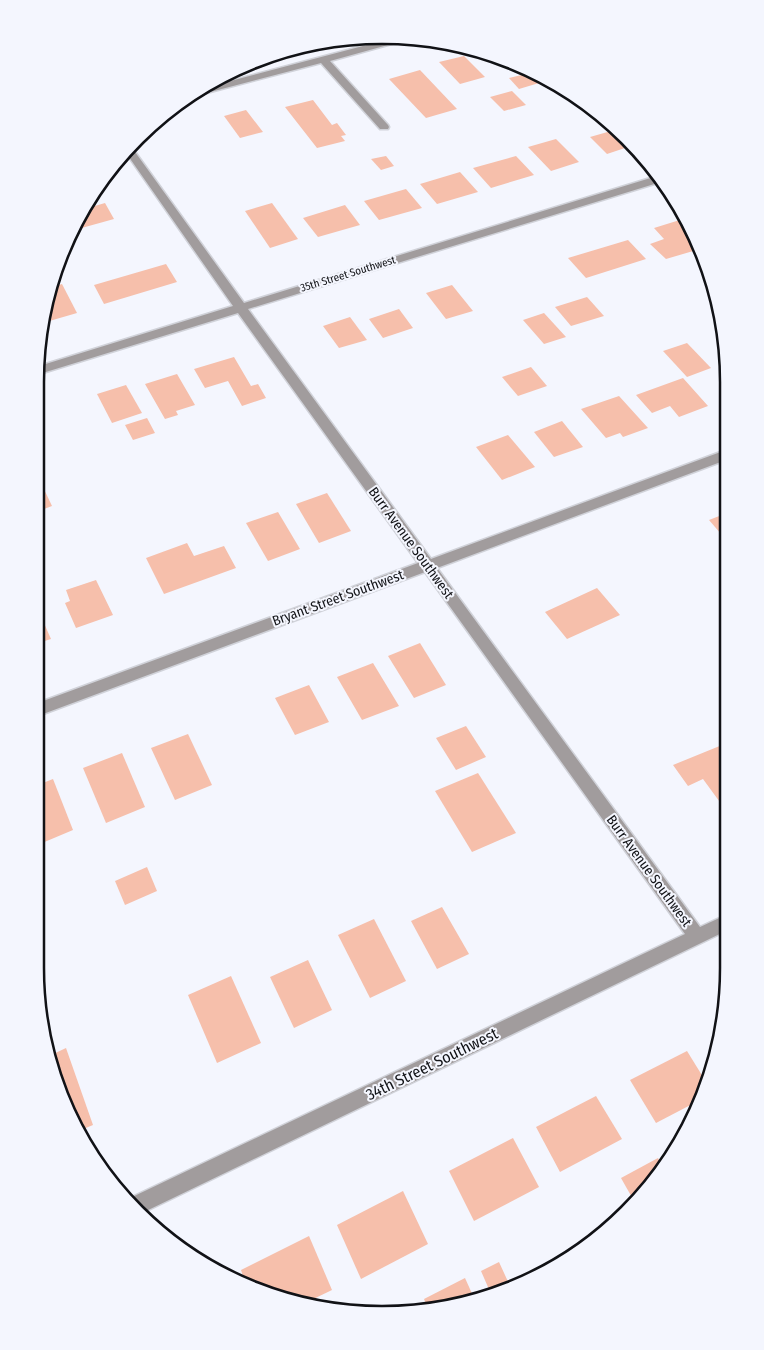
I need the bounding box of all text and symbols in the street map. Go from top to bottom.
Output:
street label: 35th Street Southwest [299,253,398,295]
street label: Burr Avenue Southwest [365,484,457,602]
street label: Bryant Street Southwest [270,566,406,630]
street label: Burr Avenue Southwest [603,812,695,930]
street label: 34th Street Southwest [363,1024,502,1104]

